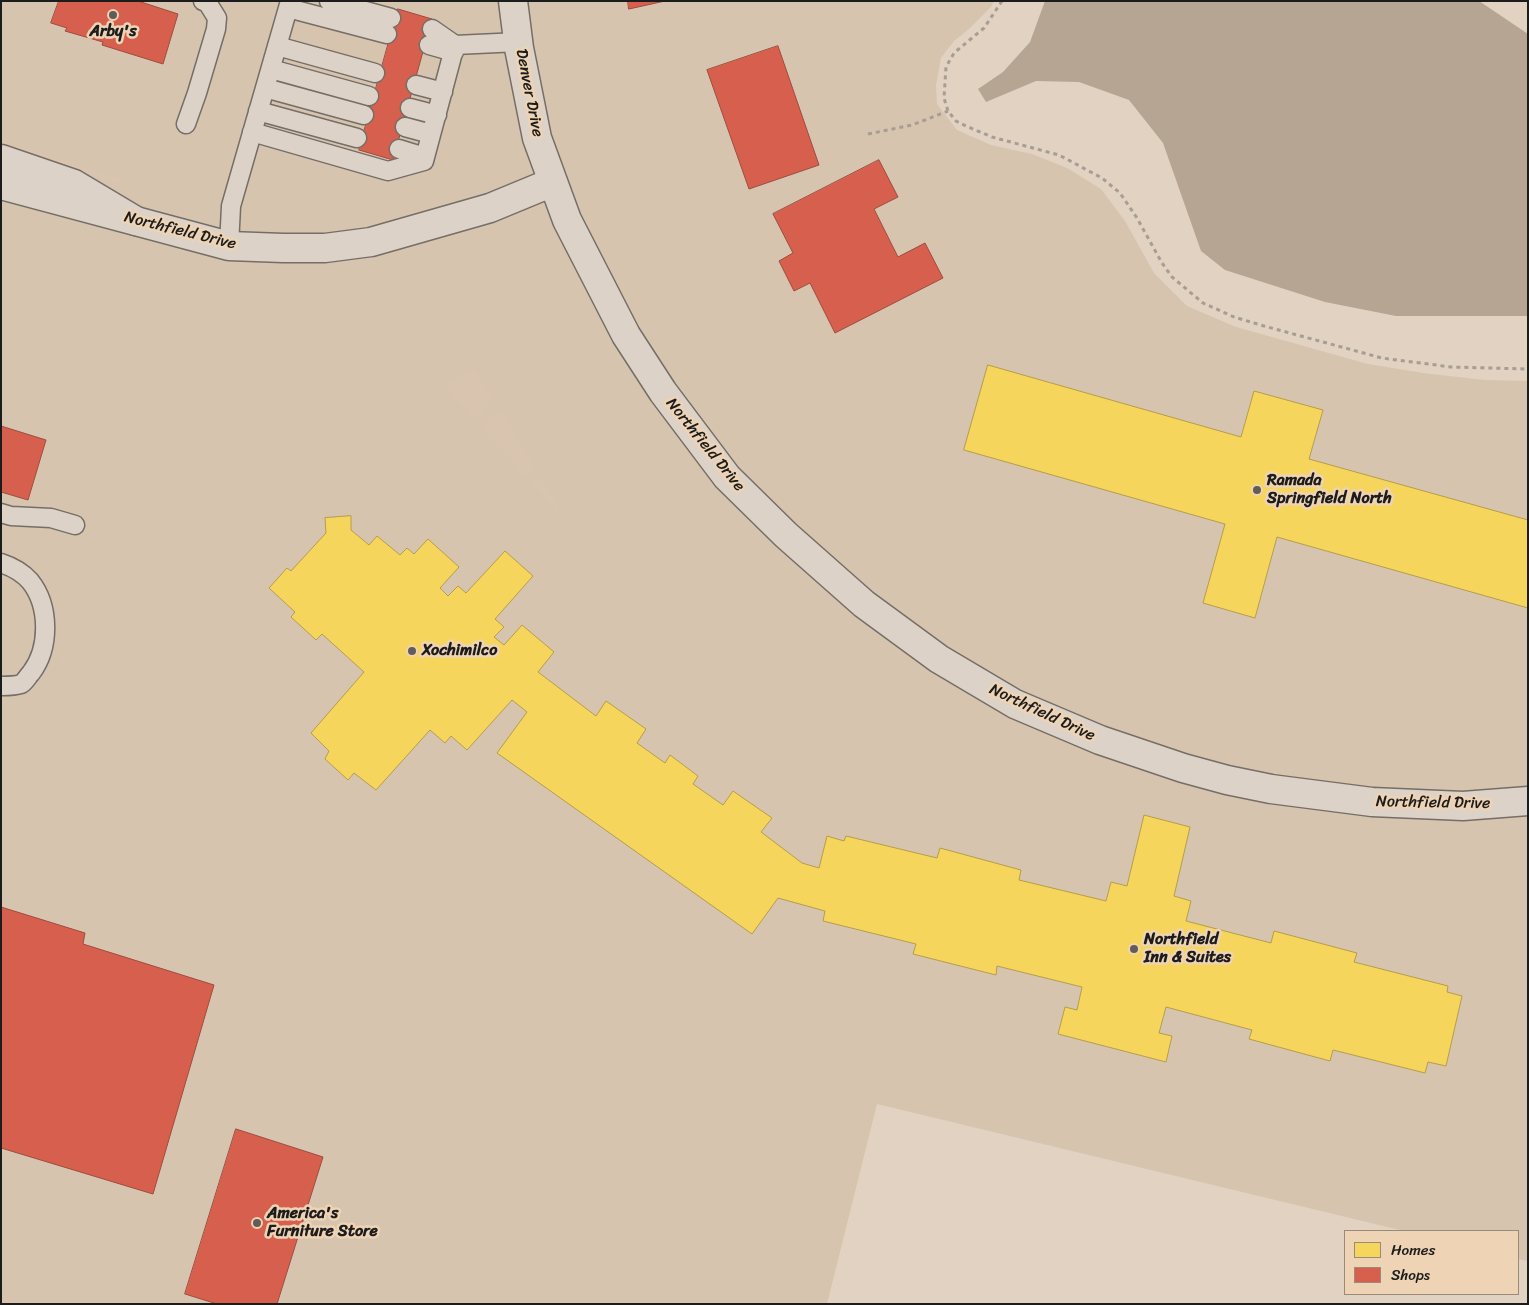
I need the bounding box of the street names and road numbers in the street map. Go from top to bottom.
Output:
street label: Denver Drive [511,47,547,139]
street label: Northfield Drive [122,208,238,254]
street label: Northfield Drive [661,394,749,496]
street label: Northfield Drive [986,680,1098,746]
street label: Northfield Drive [1376,792,1490,814]

